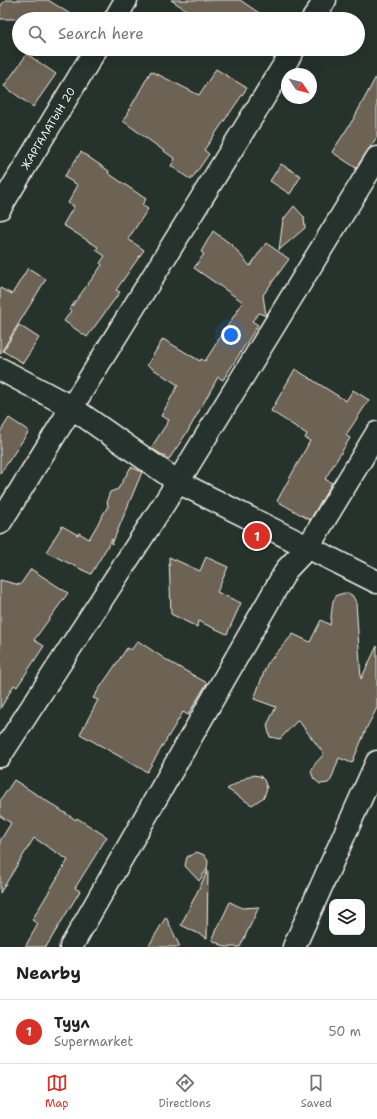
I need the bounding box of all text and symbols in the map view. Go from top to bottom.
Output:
search box [12,12,365,56]
icon: search [26,23,48,45]
text: Search here [58,24,144,44]
north arrow [281,68,317,104]
street label: ЖАРГАЛАТЫН 20 [18,85,79,173]
your location [221,325,241,345]
pin: 1 [244,521,270,551]
map controls [329,899,365,935]
button: layers [329,899,365,935]
text: Nearby [16,962,81,984]
text: Туул [54,1013,90,1033]
text: 1 [26,1023,32,1040]
text: 50 m [328,1023,361,1040]
text: Supermarket [54,1033,133,1050]
tab: Map [45,1072,69,1111]
tab: Directions [158,1072,211,1111]
tab: Saved [301,1072,332,1111]

